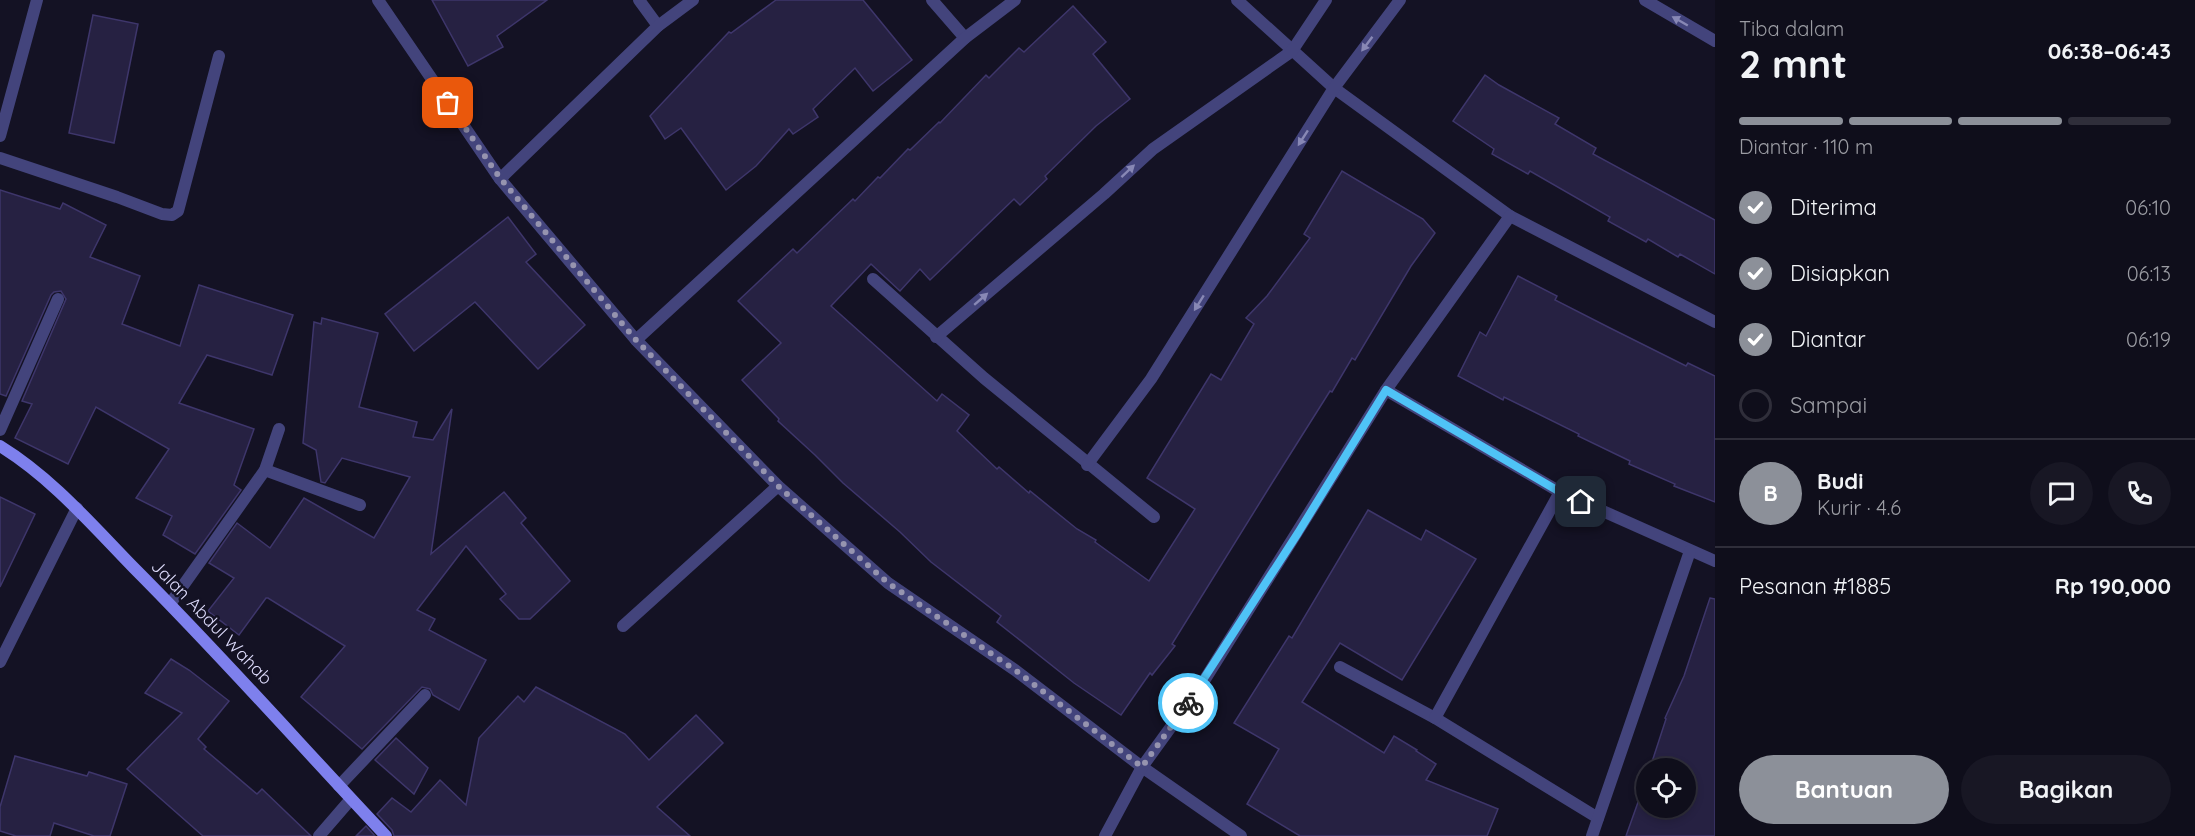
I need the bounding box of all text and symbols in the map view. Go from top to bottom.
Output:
one-way arrow [1671,16,1688,26]
text: Tiba dalam [1739,16,1844,41]
one-way arrow [1362,37,1374,52]
text: 06:38–06:43 [2048,37,2171,65]
text: 2 mnt [1739,39,1847,88]
pin [422,77,473,128]
icon: bag [431,86,464,119]
one-way arrow [1297,129,1308,146]
text: Diantar · 110 m [1739,134,1873,159]
one-way arrow [1121,165,1135,179]
icon: check [1739,191,1772,224]
text: Diterima [1790,193,1877,221]
text: 06:10 [2125,195,2171,220]
icon: check [1739,257,1772,290]
text: Disiapkan [1790,259,1890,287]
text: 06:13 [2127,261,2171,286]
one-way arrow [973,292,989,305]
one-way arrow [1194,295,1205,311]
icon: check [1739,323,1772,356]
text: Diantar [1790,325,1866,353]
text: 06:19 [2126,327,2171,352]
text: Sampai [1790,391,1867,419]
button: chat [2030,462,2093,525]
button: phone [2108,462,2171,525]
text: Budi [1817,467,1863,495]
pin [1555,476,1606,527]
text: B [1763,479,1778,507]
icon: home [1564,485,1597,518]
text: Kurir · 4.6 [1817,495,1901,520]
street label: Jalan Abdul Wahab [146,555,278,689]
text: Pesanan #1885 [1739,572,1891,600]
text: Rp 190,000 [2055,572,2171,600]
courier [1158,673,1218,733]
icon: bike [1172,687,1205,720]
button: Bantuan [1739,755,1949,824]
button: Bagikan [1961,755,2171,824]
map controls [1636,758,1696,818]
button: locate [1636,758,1696,818]

